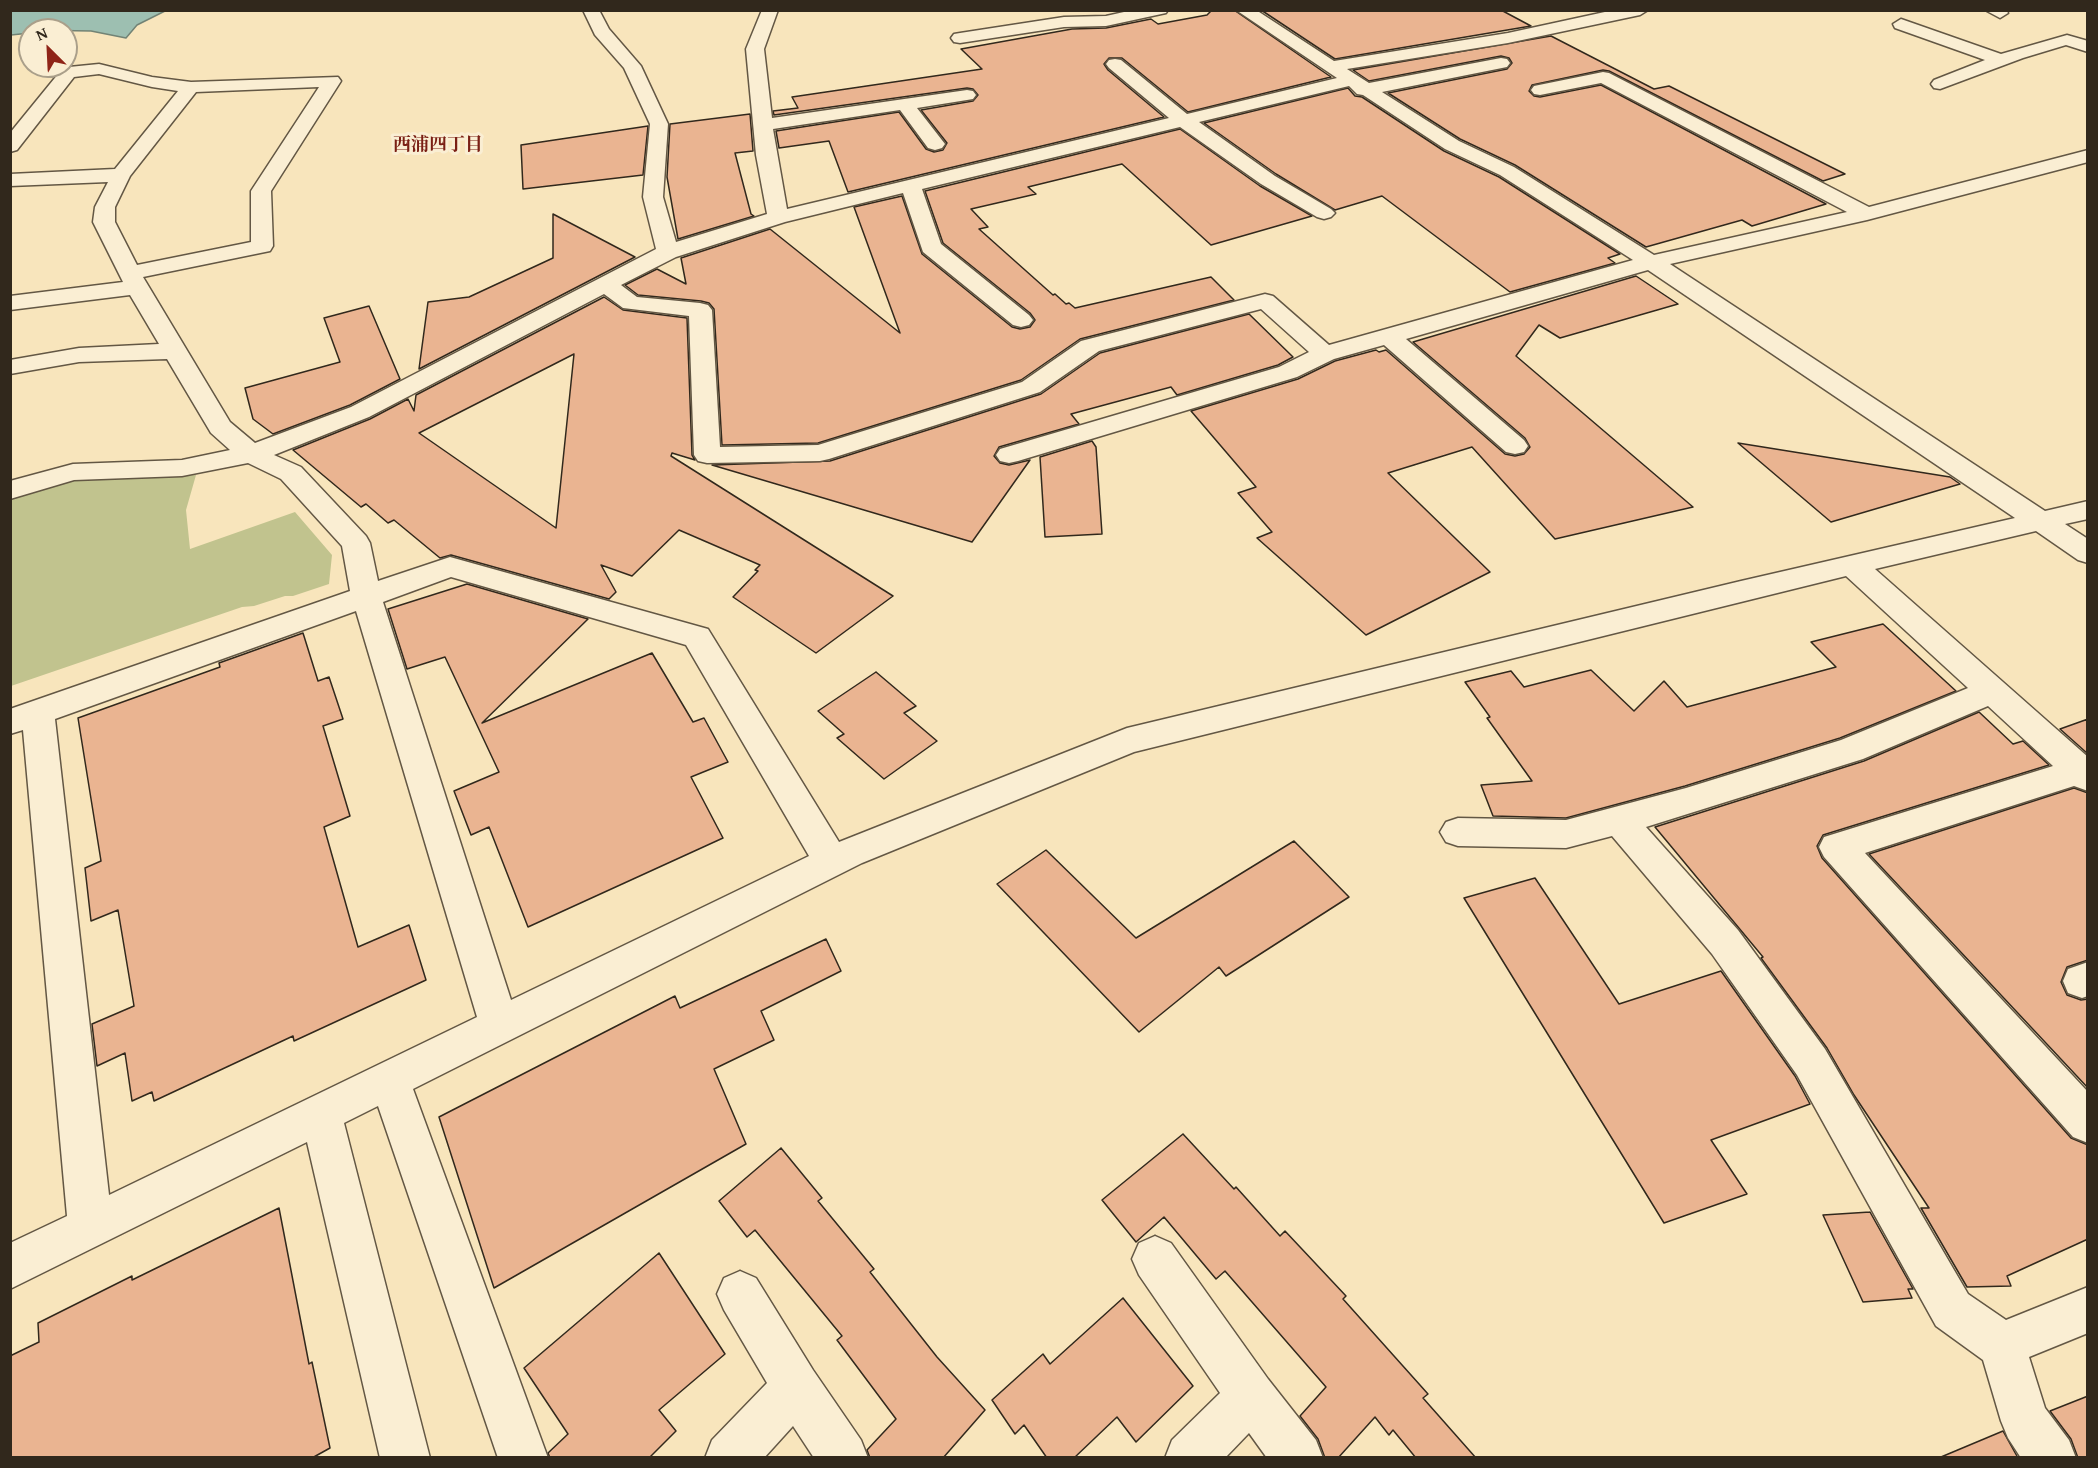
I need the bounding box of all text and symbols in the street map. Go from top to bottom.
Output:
north arrow [18,18,78,78]
text: N [32,20,51,47]
district label: 西浦四丁目 [393,134,483,156]

